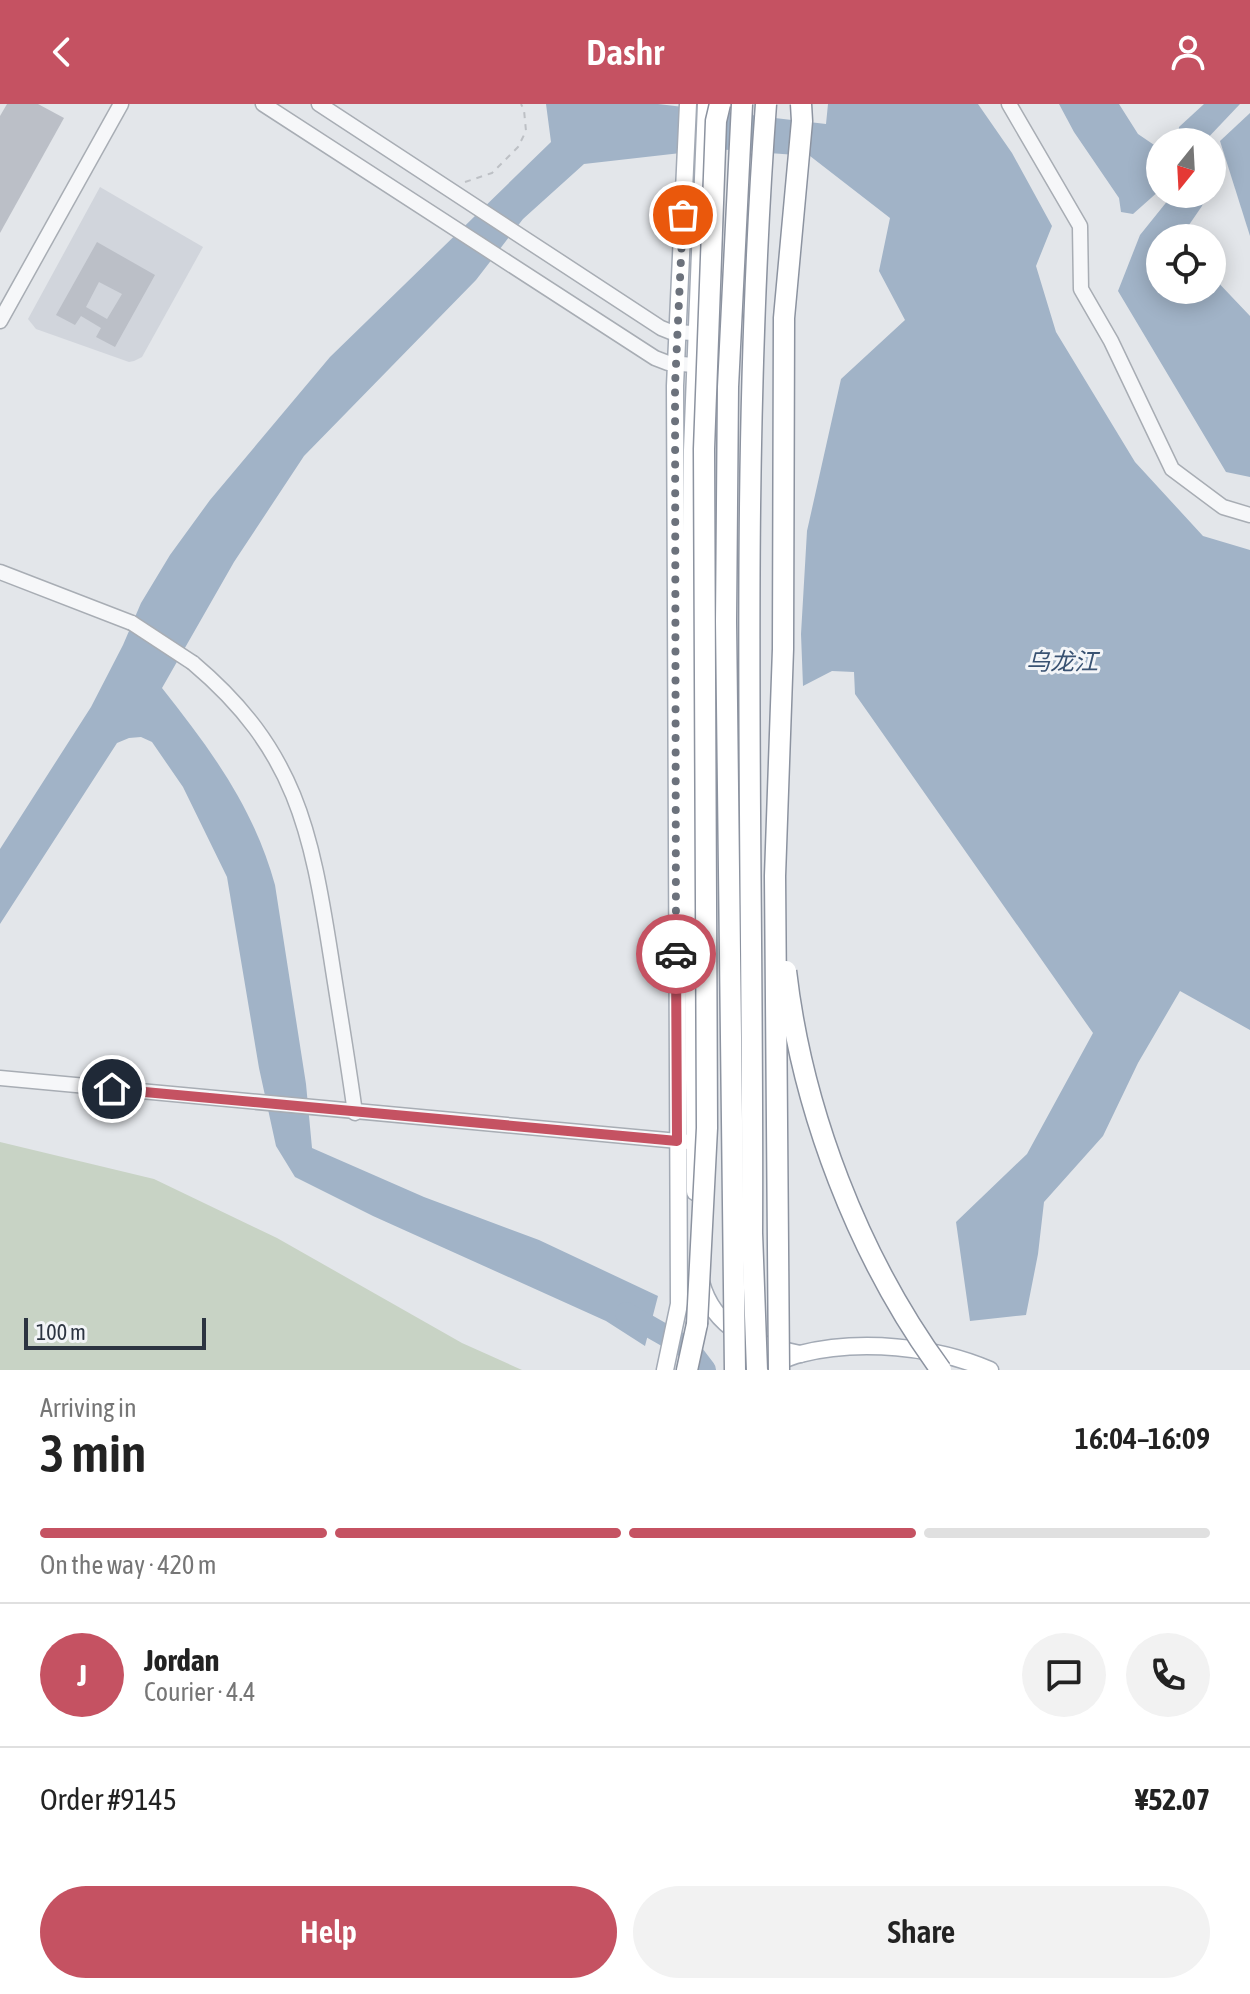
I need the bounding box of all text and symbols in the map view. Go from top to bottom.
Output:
icon: back [40,30,84,74]
icon: person [1166,30,1210,74]
text: Dashr [586,31,664,73]
north arrow [1146,128,1226,208]
map controls [1146,128,1226,304]
pin [649,181,717,249]
icon: bag [661,193,705,237]
button: locate [1146,224,1226,304]
water label: 乌龙江 [1026,648,1101,675]
courier [636,914,716,994]
icon: car [654,932,698,976]
pin [78,1055,146,1123]
icon: home [90,1067,134,1111]
scale bar [24,1314,206,1350]
text: 100 m [36,1319,86,1345]
text: Arriving in [40,1393,137,1423]
text: 16:04–16:09 [1075,1421,1210,1455]
text: 3 min [40,1423,146,1483]
text: On the way · 420 m [40,1550,217,1580]
button: chat [1022,1633,1106,1717]
button: phone [1126,1633,1210,1717]
text: Jordan [144,1643,219,1677]
text: J [77,1658,87,1692]
text: Courier · 4.4 [144,1677,255,1707]
text: Order #9145 [40,1782,177,1816]
text: ¥52.07 [1135,1782,1210,1816]
button: Help [40,1886,617,1978]
button: Share [633,1886,1210,1978]

